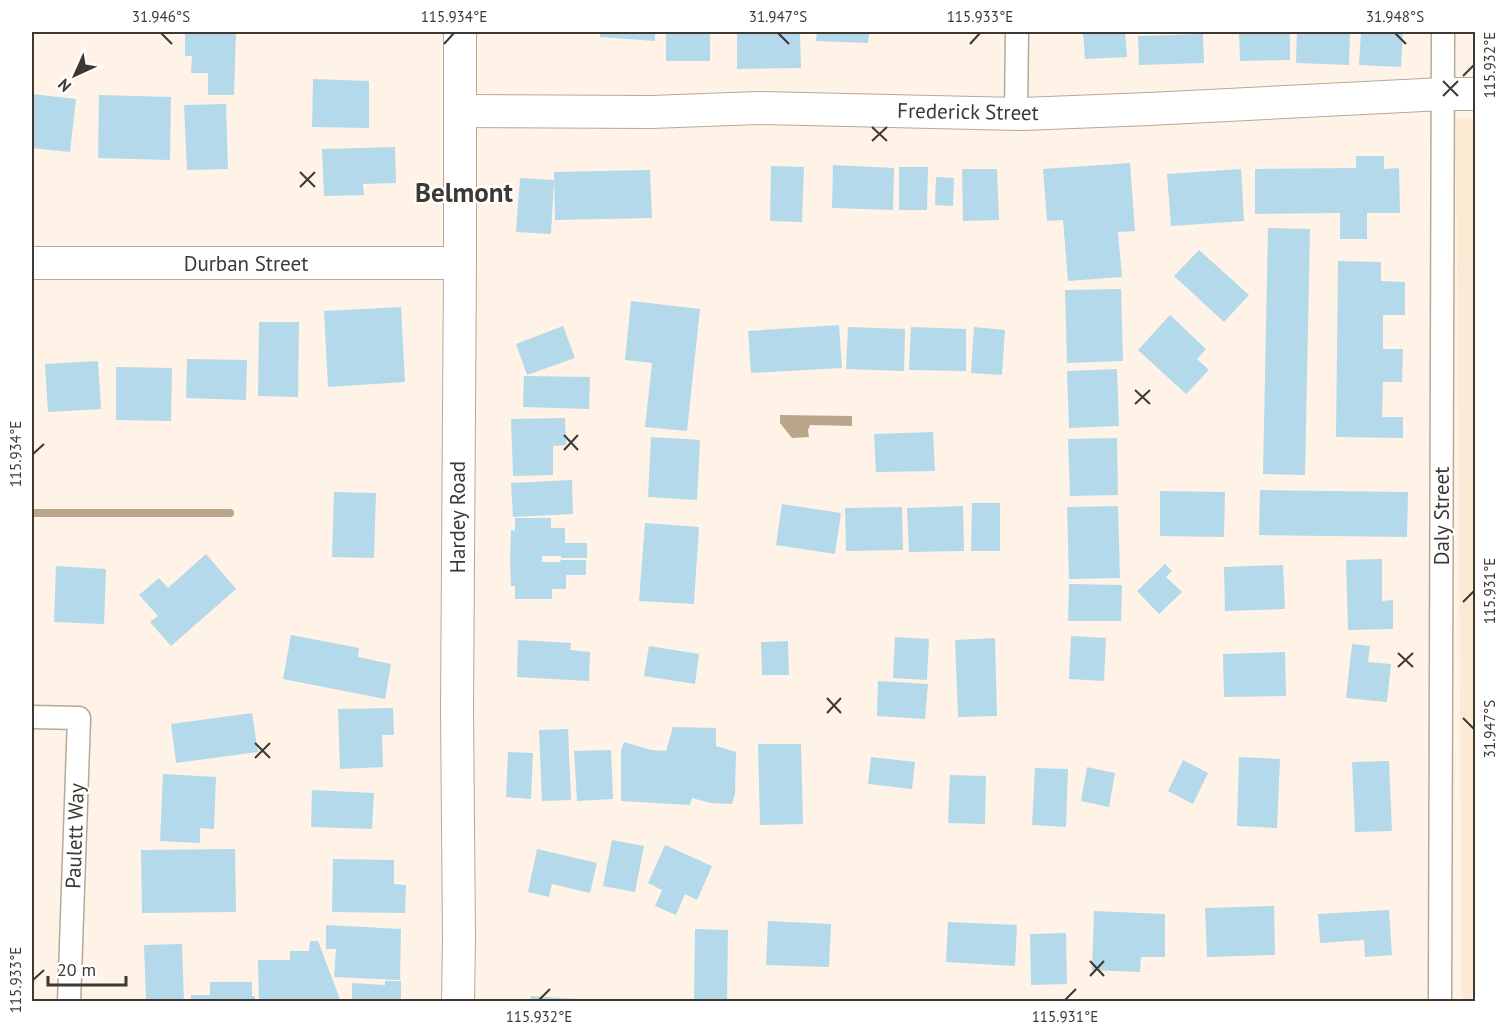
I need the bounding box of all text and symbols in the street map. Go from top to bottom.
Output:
text: 31.946°S [132,7,190,26]
text: 115.934°E [421,7,487,26]
text: 31.947°S [749,7,807,26]
text: 115.933°E [947,7,1013,26]
text: 31.948°S [1366,7,1424,26]
text: 115.932°E [1480,32,1499,98]
north arrow [45,45,105,105]
text: N [54,75,75,96]
street label: Frederick Street [897,97,1039,126]
district label: Belmont [415,175,514,209]
street label: Durban Street [184,250,308,277]
text: 115.934°E [6,421,25,487]
street label: Hardey Road [444,461,471,573]
street label: Daly Street [1428,467,1455,565]
text: 115.931°E [1480,558,1499,624]
text: 31.947°S [1480,700,1499,758]
street label: Paulett Way [59,782,90,889]
text: 115.933°E [6,947,25,1013]
scale bar [48,949,126,987]
text: 20 m [57,958,96,981]
text: 115.932°E [506,1007,572,1026]
text: 115.931°E [1032,1007,1098,1026]

